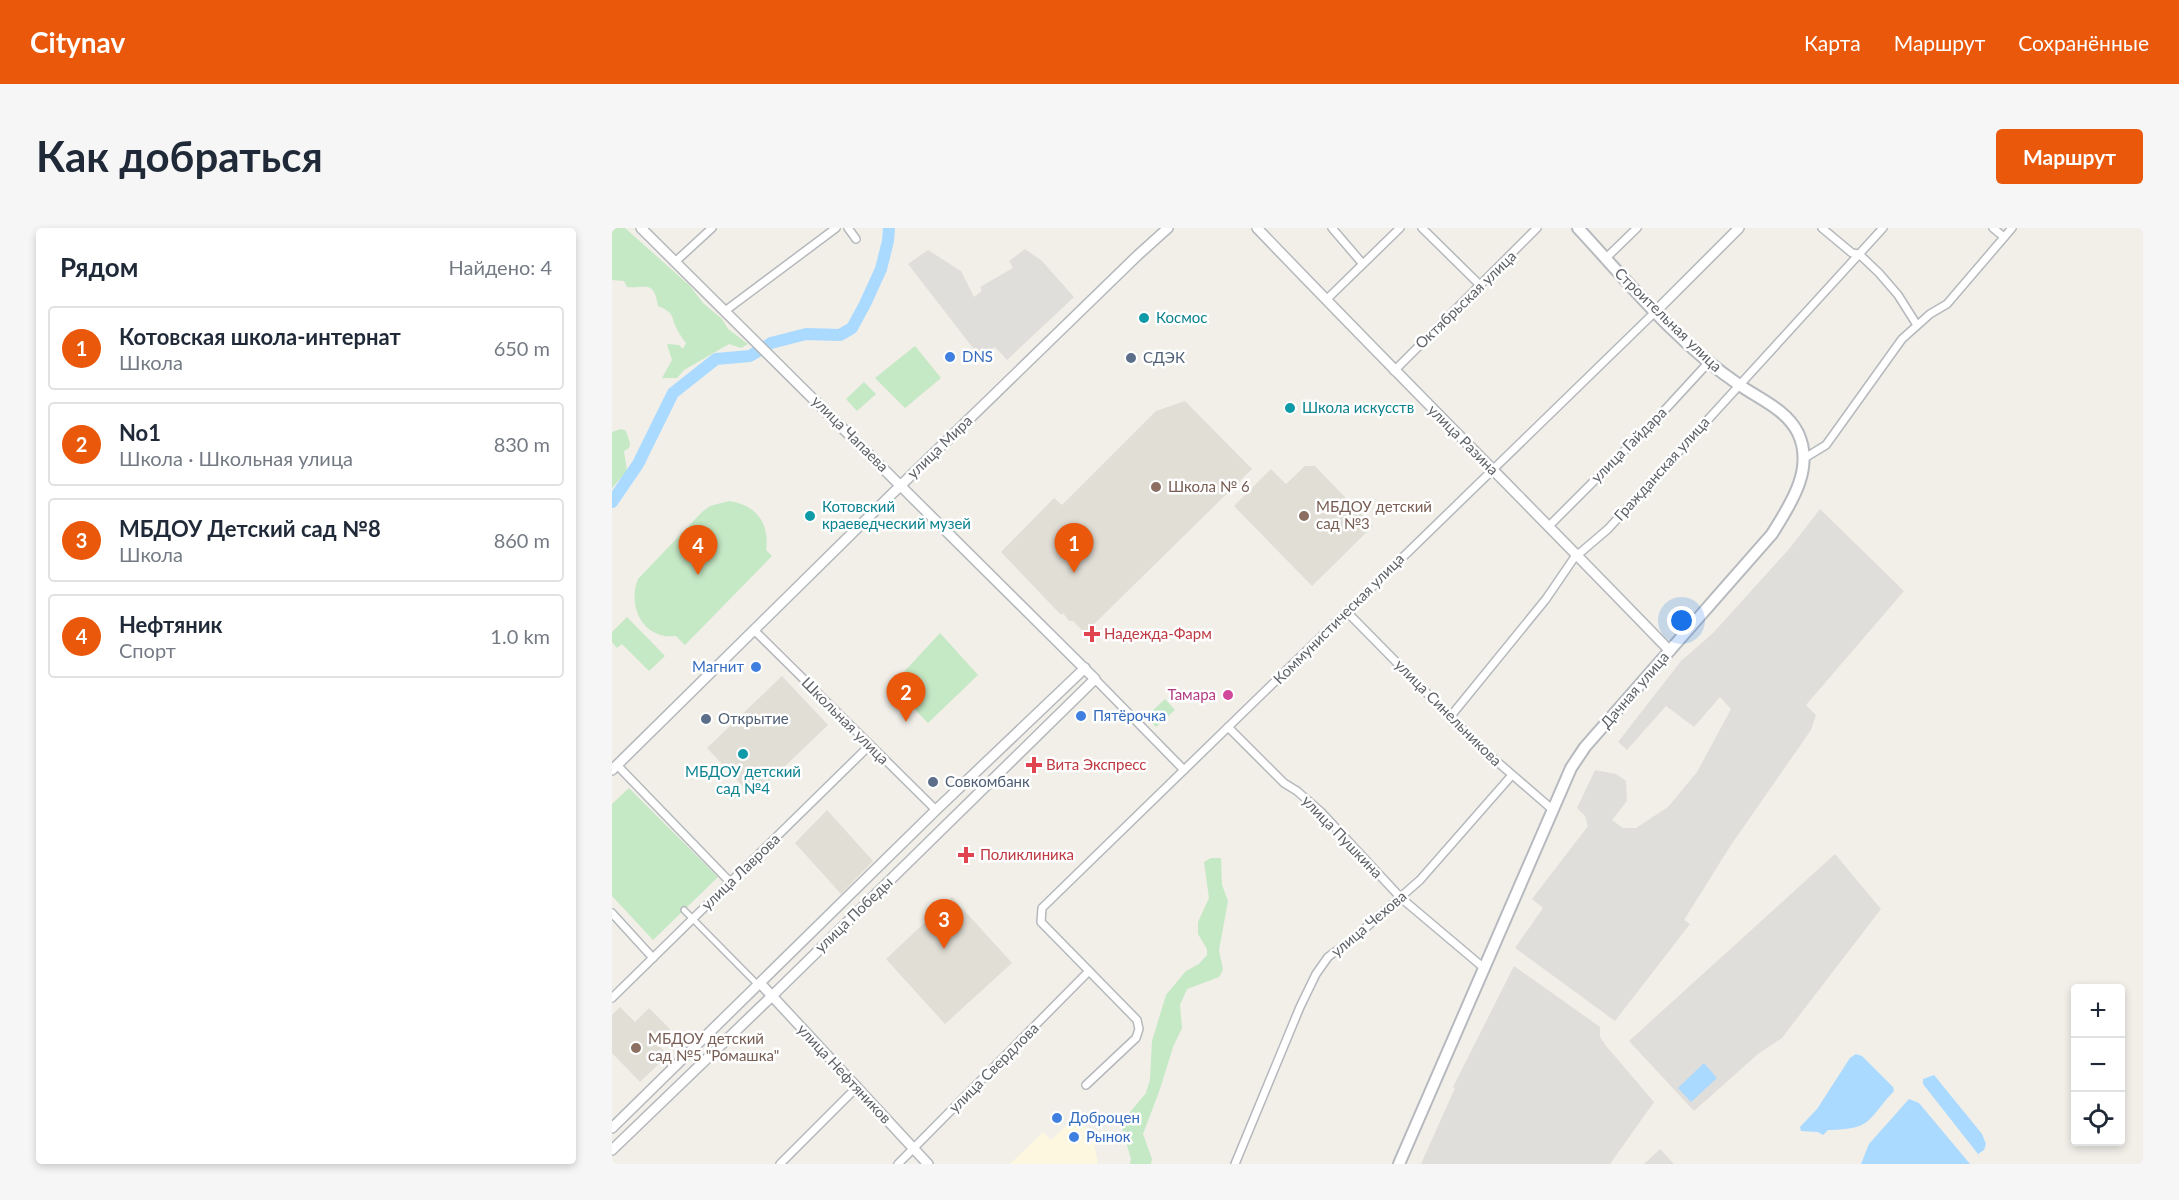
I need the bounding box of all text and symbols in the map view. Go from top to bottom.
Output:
text: Citynav [30,25,125,59]
text: Карта [1804,30,1861,55]
text: Маршрут [1894,30,1985,55]
text: Сохранённые [2018,30,2149,55]
button: Маршрут [1996,129,2143,184]
text: Как добраться [36,131,323,181]
street label: Октябрьская улица [1411,247,1519,352]
text: Рядом [60,251,138,283]
text: Найдено: 4 [449,255,552,279]
street label: Строительная улица [1611,263,1726,375]
place label: Космос [1156,308,1207,326]
marker: Космос [1137,311,1151,325]
text: Котовская школа-интернат [119,323,401,350]
text: 1 [76,336,87,360]
text: 650 m [494,336,550,360]
place label: DNS [962,347,993,365]
place label: СДЭК [1143,348,1185,366]
text: Школа [119,350,183,374]
marker: DNS [943,350,957,364]
marker: СДЭК [1124,351,1138,365]
street label: улица Чапаева [809,391,893,475]
place label: Школа искусств [1302,398,1414,416]
street label: улица Разина [1425,400,1503,478]
marker: Школа искусств [1283,401,1297,415]
street label: улица Гайдара [1587,403,1670,486]
street label: улица Мира [903,411,975,482]
street label: Гражданская улица [1610,413,1713,524]
text: No1 [119,419,161,446]
text: 2 [76,432,87,456]
text: 830 m [494,432,550,456]
text: Школа · Школьная улица [119,446,353,470]
place label: Школа № 6 [1168,477,1250,495]
marker: Школа № 6 [1149,480,1163,494]
place label: Котовский краеведческий музей [822,497,971,532]
place label: МБДОУ детский сад №3 [1316,497,1432,532]
marker: Котовский краеведческий музей [803,509,817,523]
marker: МБДОУ детский сад №3 [1297,509,1311,523]
text: МБДОУ Детский сад №8 [119,515,381,542]
pin: 1 [1054,524,1094,573]
pin: 4 [678,526,718,575]
text: 3 [76,528,87,552]
text: 860 m [494,528,550,552]
text: Школа [119,542,183,566]
street label: Коммунистическая улица [1269,549,1407,687]
your location [1667,606,1696,635]
text: Нефтяник [119,611,223,638]
text: 4 [76,624,87,648]
text: 1.0 km [490,624,550,648]
place label: Надежда-Фарм [1104,624,1212,642]
marker: Надежда-Фарм [1085,627,1099,641]
text: Спорт [119,638,176,662]
street label: Дачная улица [1596,648,1672,731]
street label: улица Синельникова [1392,655,1506,769]
place label: Магнит [692,657,744,675]
marker: Магнит [749,660,763,674]
pin: 2 [886,672,926,722]
street label: Школьная улица [798,673,893,768]
place label: Тамара [1167,685,1216,703]
marker: Тамара [1221,688,1235,702]
place label: Пятёрочка [1093,706,1166,724]
place label: Открытие [718,709,789,727]
marker: Пятёрочка [1074,709,1088,723]
marker: Открытие [699,712,713,726]
marker: МБДОУ детский сад №4 [736,747,750,761]
place label: Вита Экспресс [1046,755,1147,773]
marker: Вита Экспресс [1027,758,1041,772]
place label: МБДОУ детский сад №4 [685,762,801,797]
place label: Совкомбанк [945,772,1030,790]
marker: Совкомбанк [926,775,940,789]
street label: улица Пушкина [1299,791,1387,881]
street label: улица Лаврова [697,829,783,913]
place label: Поликлиника [980,845,1074,863]
marker: Поликлиника [957,846,975,864]
street label: улица Победы [811,873,896,956]
street label: улица Чехова [1327,886,1410,960]
pin: 3 [924,900,964,949]
map controls [2071,984,2125,1146]
button: + [2071,984,2125,1038]
street label: улица Свердлова [945,1019,1042,1116]
street label: улица Нефтяников [794,1020,895,1127]
place label: МБДОУ детский сад №5 "Ромашка" [648,1029,779,1064]
button: − [2071,1038,2125,1092]
marker: МБДОУ детский сад №5 "Ромашка" [629,1041,643,1055]
button: locate [2071,1092,2125,1146]
place label: Доброцен [1069,1108,1140,1126]
marker: Доброцен [1050,1111,1064,1125]
place label: Рынок [1086,1127,1131,1145]
marker: Рынок [1067,1130,1081,1144]

